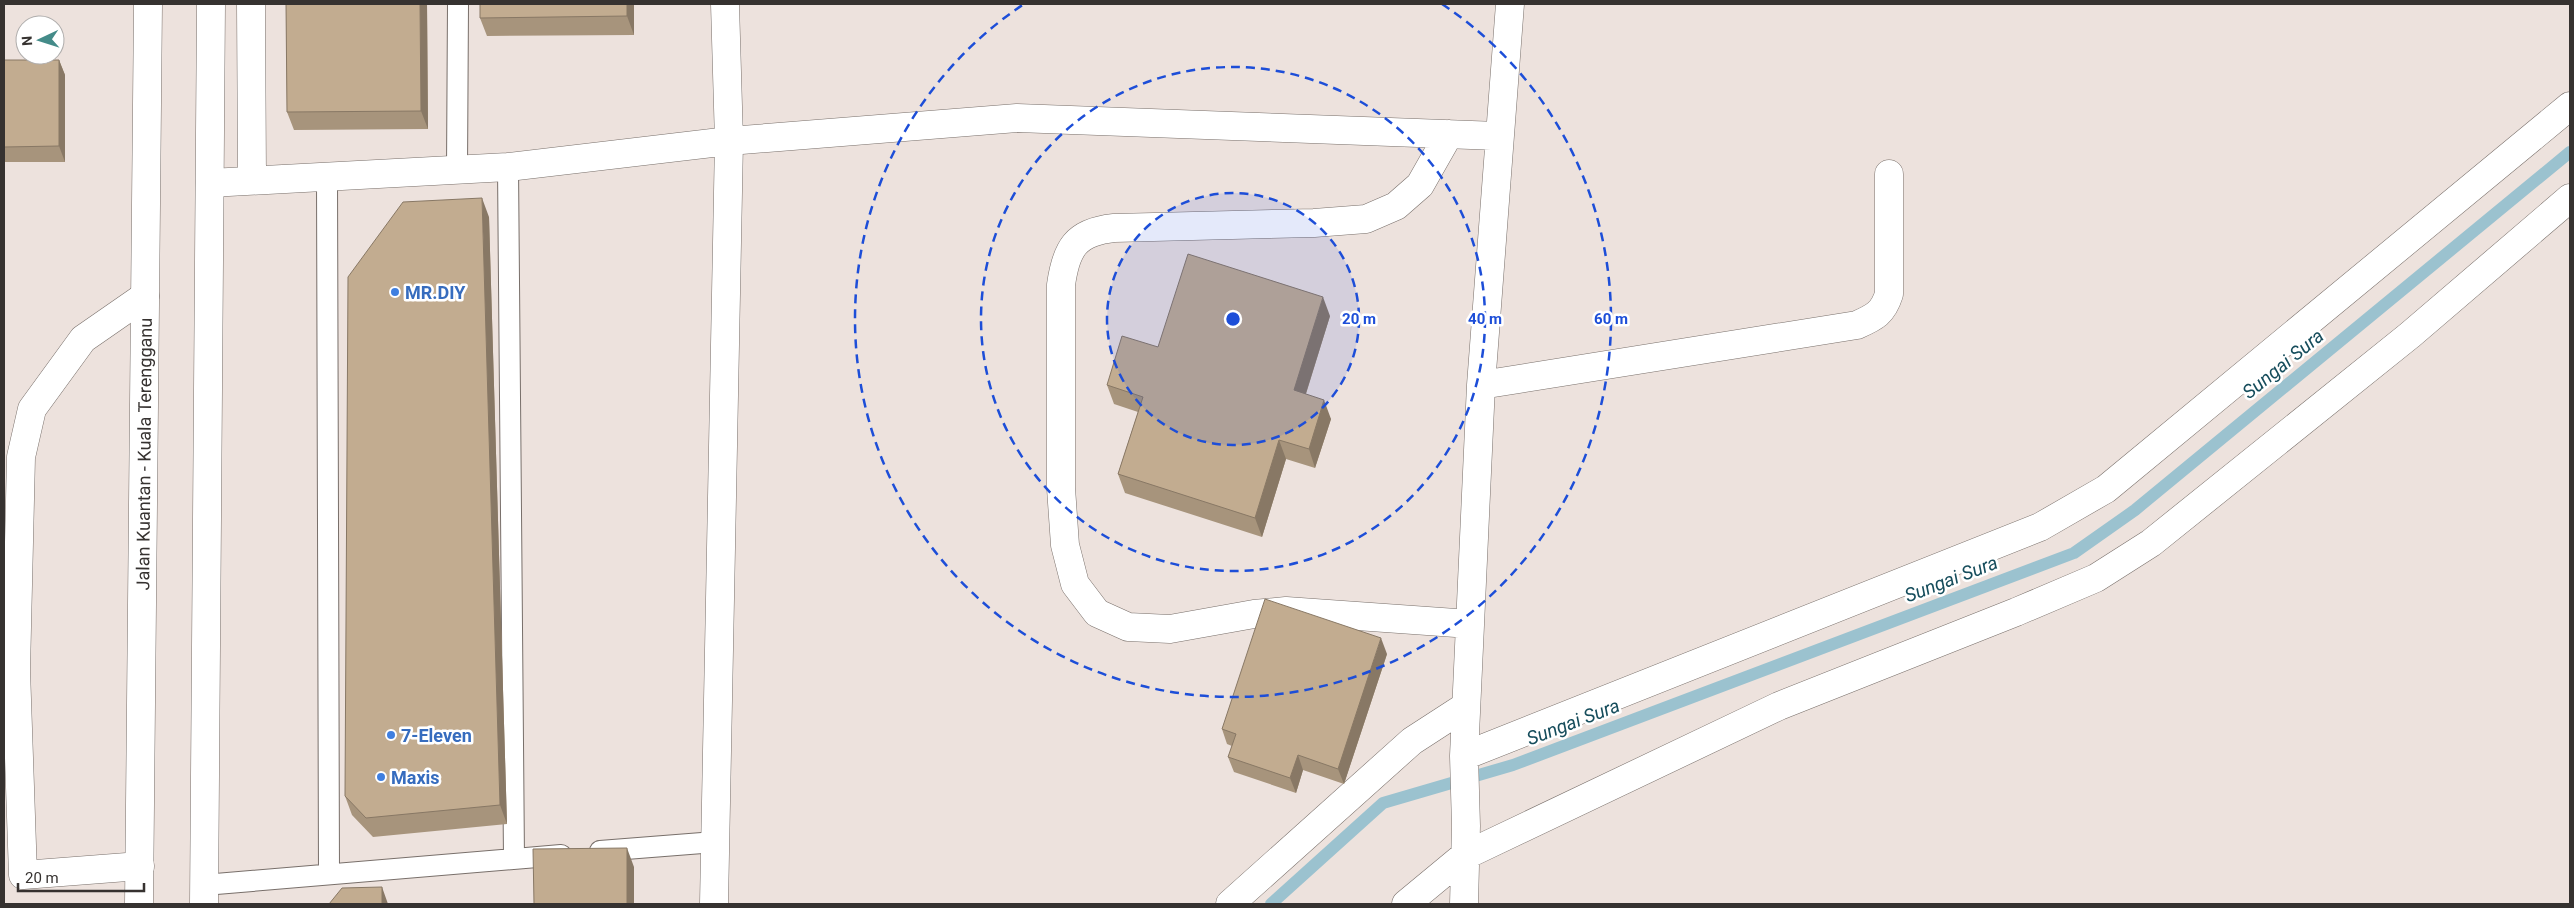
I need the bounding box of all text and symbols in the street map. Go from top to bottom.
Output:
north arrow [15,15,65,65]
text: N [19,35,35,46]
place label: MR.DIY [405,282,466,303]
marker: MR.DIY [389,286,401,298]
centre of rings [1224,310,1242,328]
text: 20 m [1342,310,1376,328]
text: 40 m [1468,310,1502,328]
text: 60 m [1594,310,1628,328]
street label: Jalan Kuantan - Kuala Terengganu [132,318,155,590]
water label: Sungai Sura [2238,324,2328,404]
water label: Sungai Sura [1901,551,2001,607]
water label: Sungai Sura [1523,694,1623,750]
place label: 7-Eleven [401,725,472,746]
marker: 7-Eleven [385,729,397,741]
place label: Maxis [391,767,440,788]
marker: Maxis [375,771,387,783]
scale bar [18,860,144,892]
text: 20 m [25,869,59,887]

